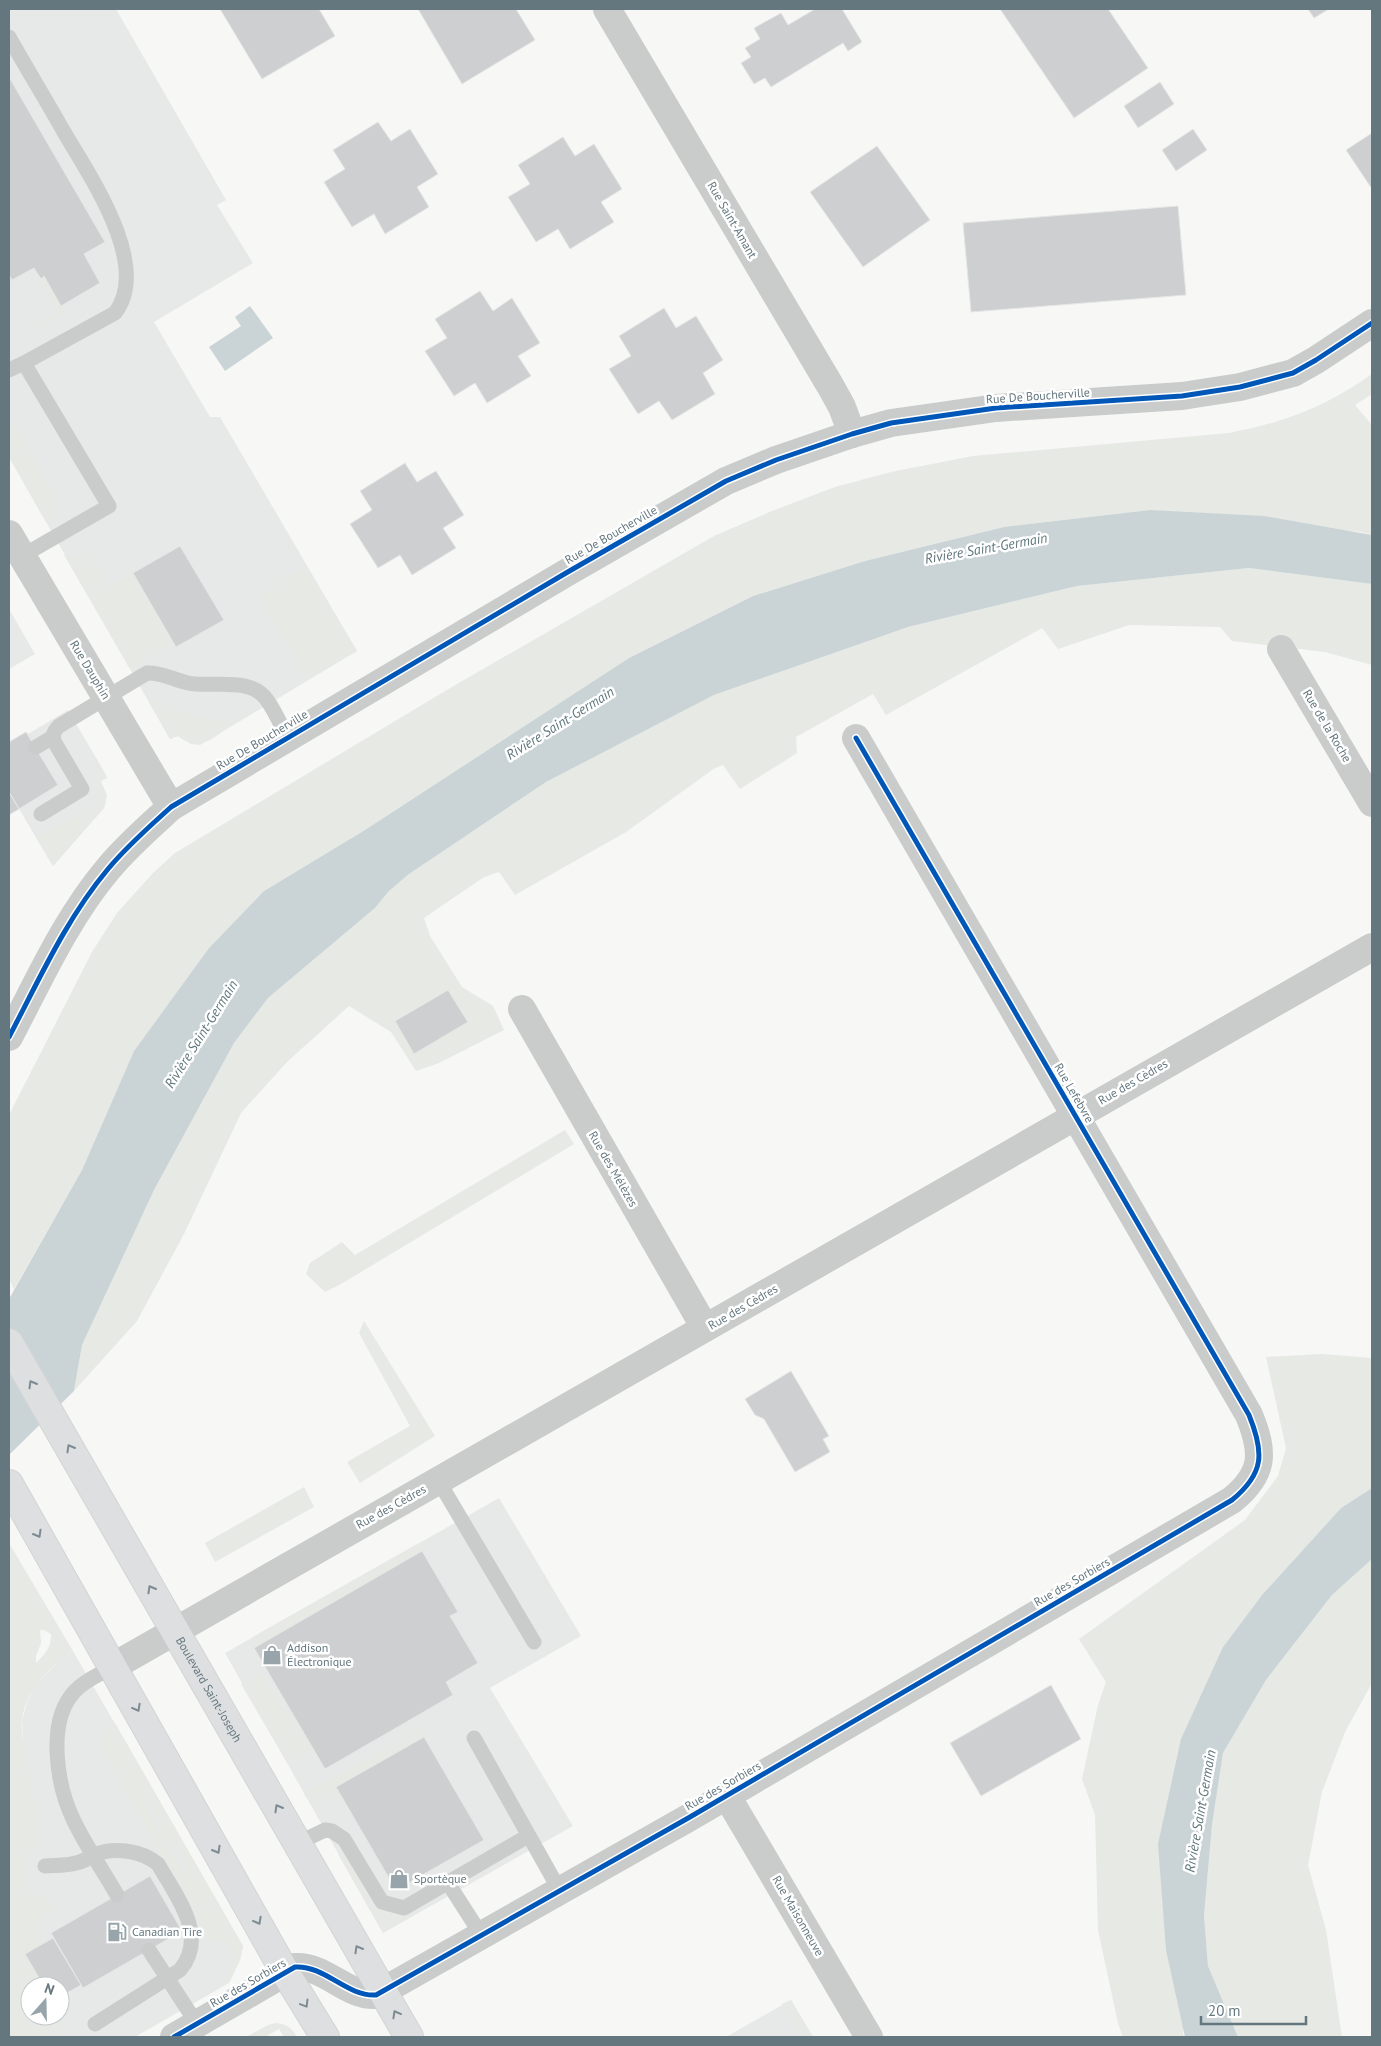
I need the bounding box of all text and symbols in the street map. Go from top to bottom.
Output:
street label: Rue Saint-Amant [704,179,760,261]
street label: Rue De Boucherville [986,384,1090,407]
street label: Rue De Boucherville [562,502,660,567]
water label: Rivière Saint-Germain [923,528,1049,568]
street label: Rue Dauphin [67,638,114,702]
water label: Rivière Saint-Germain [503,682,617,764]
street label: Rue de la Roche [1300,687,1355,765]
street label: Rue De Boucherville [213,706,310,773]
water label: Rivière Saint-Germain [160,977,242,1091]
street label: Rue des Cèdres [1095,1056,1170,1108]
street label: Rue Lefebvre [1051,1060,1098,1125]
street label: Rue des Mélèzes [586,1128,641,1209]
street label: Rue des Cèdres [705,1281,780,1333]
one-way arrow [29,1380,39,1389]
one-way arrow [66,1445,76,1454]
street label: Rue des Cèdres [353,1481,428,1532]
one-way arrow [31,1529,41,1538]
street label: Rue des Sorbiers [1031,1554,1112,1609]
one-way arrow [148,1586,158,1595]
street label: Boulevard Saint-Joseph [173,1634,245,1745]
place label: Addison Électronique [287,1640,352,1669]
shop icon: Addison Électronique [261,1644,283,1666]
one-way arrow [131,1703,141,1712]
water label: Rivière Saint-Germain [1180,1748,1220,1874]
street label: Rue des Sorbiers [682,1758,763,1813]
one-way arrow [274,1804,284,1813]
one-way arrow [211,1845,221,1854]
shop icon: Sportèque [388,1868,410,1890]
place label: Sportèque [414,1871,467,1886]
street label: Rue Maisonneuve [769,1873,828,1959]
one-way arrow [251,1916,261,1925]
fuel station icon: Canadian Tire [106,1921,128,1943]
place label: Canadian Tire [132,1924,202,1939]
one-way arrow [355,1945,365,1954]
street label: Rue des Sorbiers [207,1955,288,2010]
north arrow [20,1976,70,2026]
text: N [42,1979,57,1999]
scale bar [1201,1994,1306,2026]
one-way arrow [298,1999,308,2008]
text: 20 m [1208,2001,1241,2020]
one-way arrow [392,2010,402,2019]

